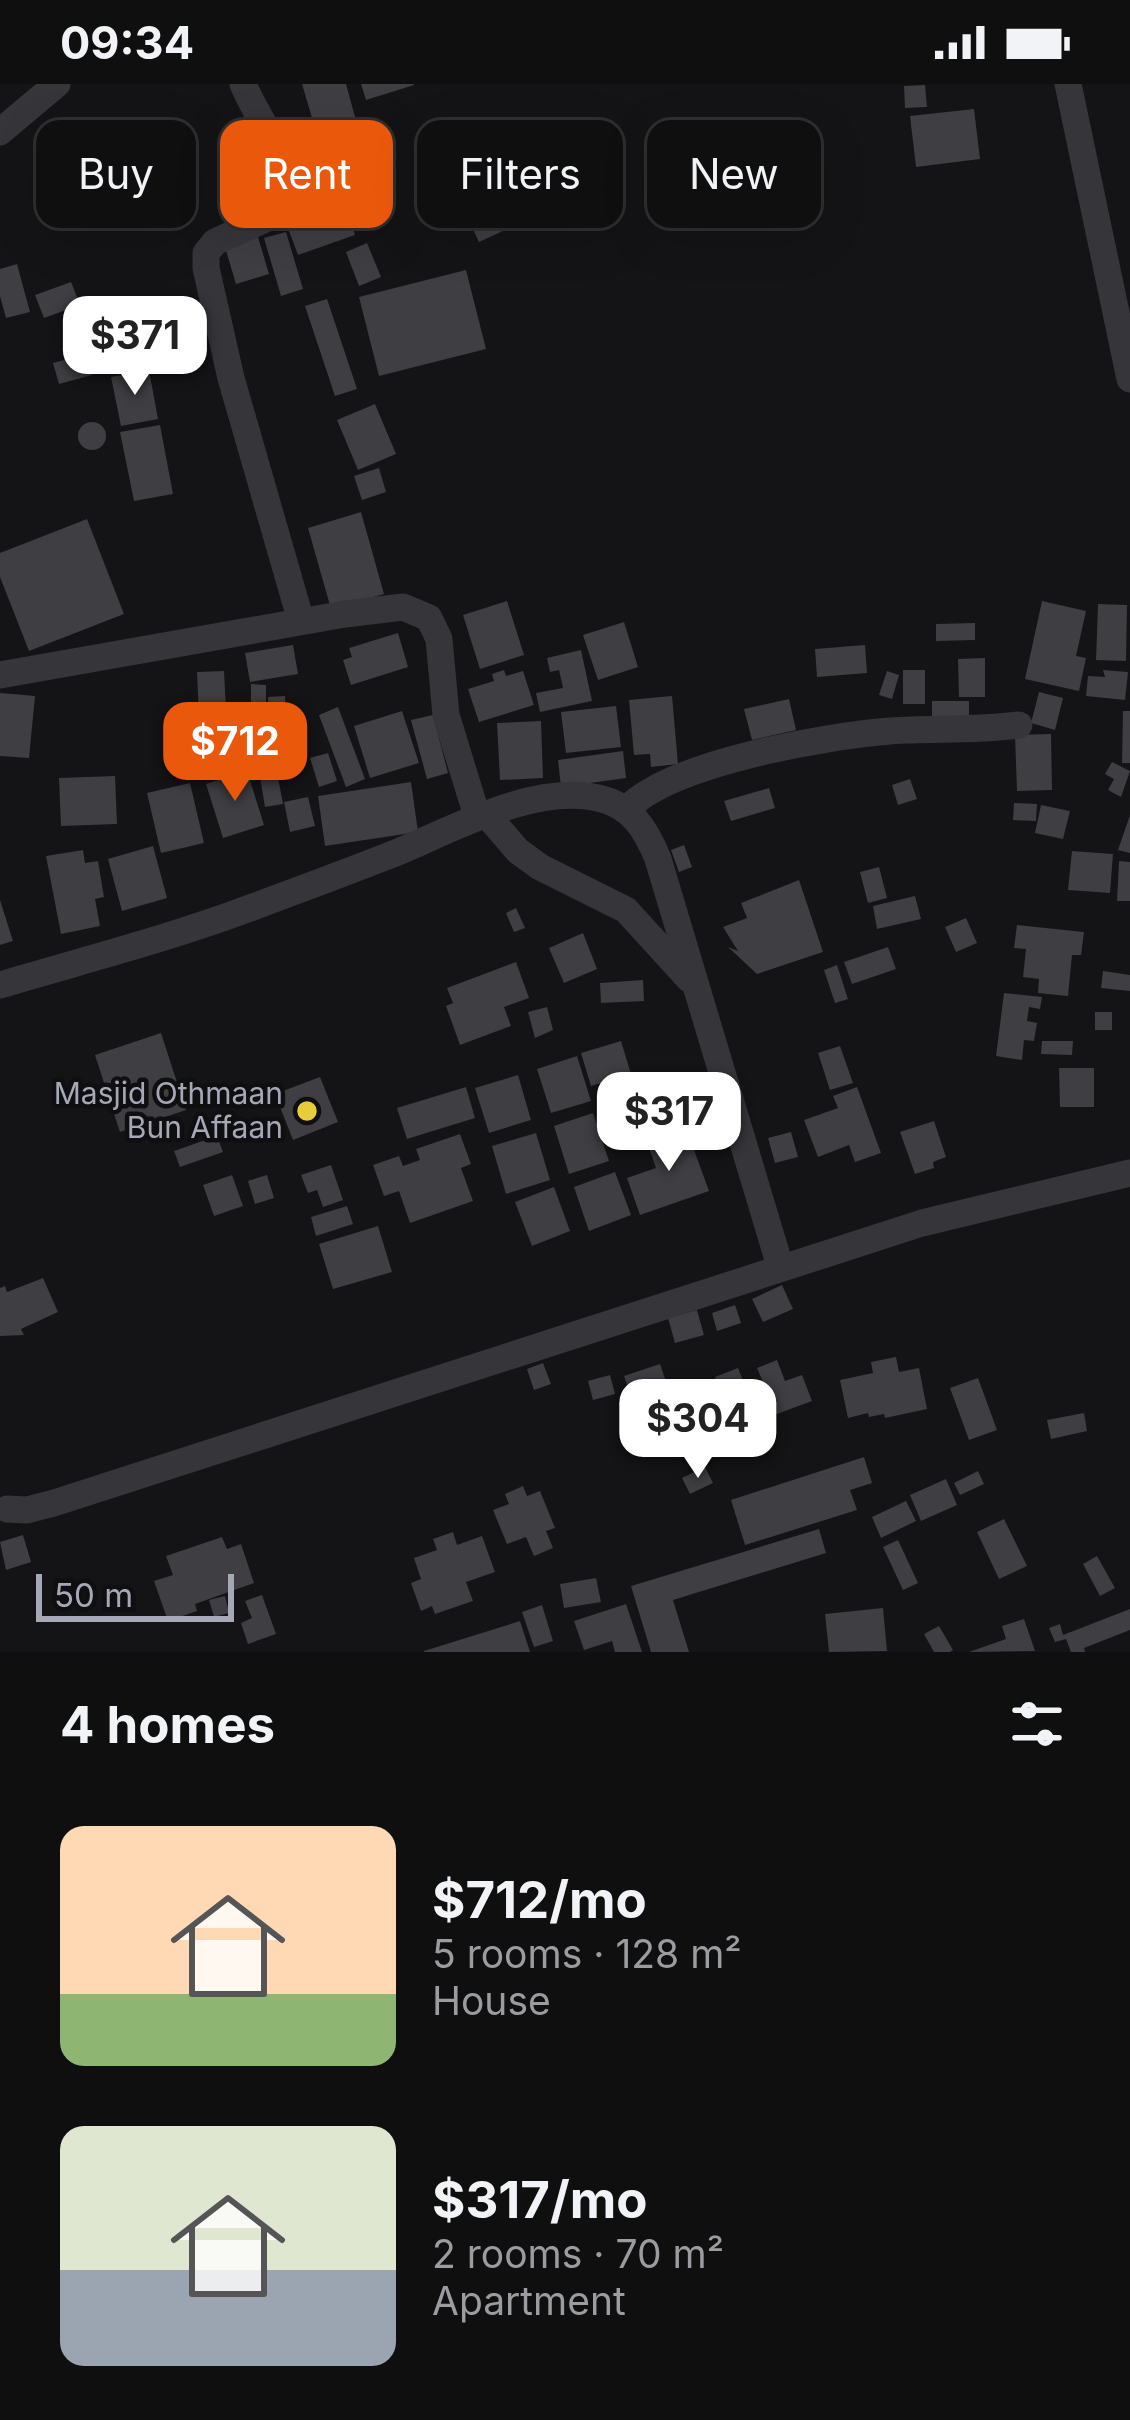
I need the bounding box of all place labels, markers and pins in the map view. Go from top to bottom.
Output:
pin: $371 [64,296,206,398]
pin: $712 [164,702,306,804]
pin: $317 [598,1072,740,1174]
place label: Masjid Othmaan Bun Affaan [54,1075,283,1145]
marker: Masjid Othmaan Bun Affaan [294,1098,320,1124]
pin: $304 [627,1379,769,1481]

